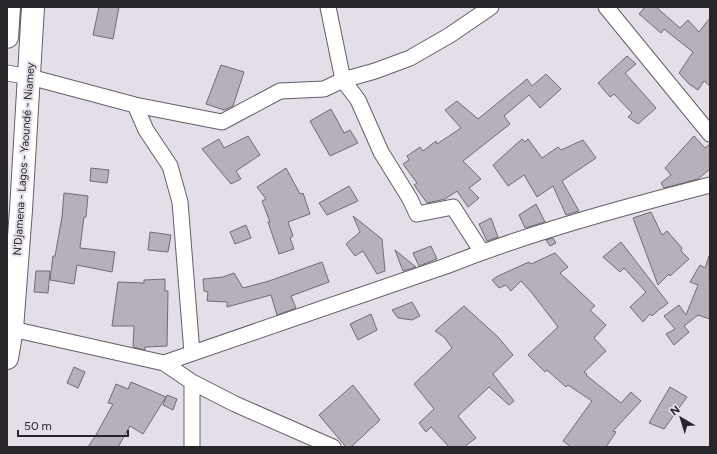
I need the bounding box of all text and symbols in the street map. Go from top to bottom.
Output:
street label: N'Djamena - Lagos - Yaoundé - Niamey [11,62,37,256]
north arrow [661,398,701,438]
text: N [668,403,683,418]
scale bar [18,412,128,438]
text: 50 m [24,419,52,433]

